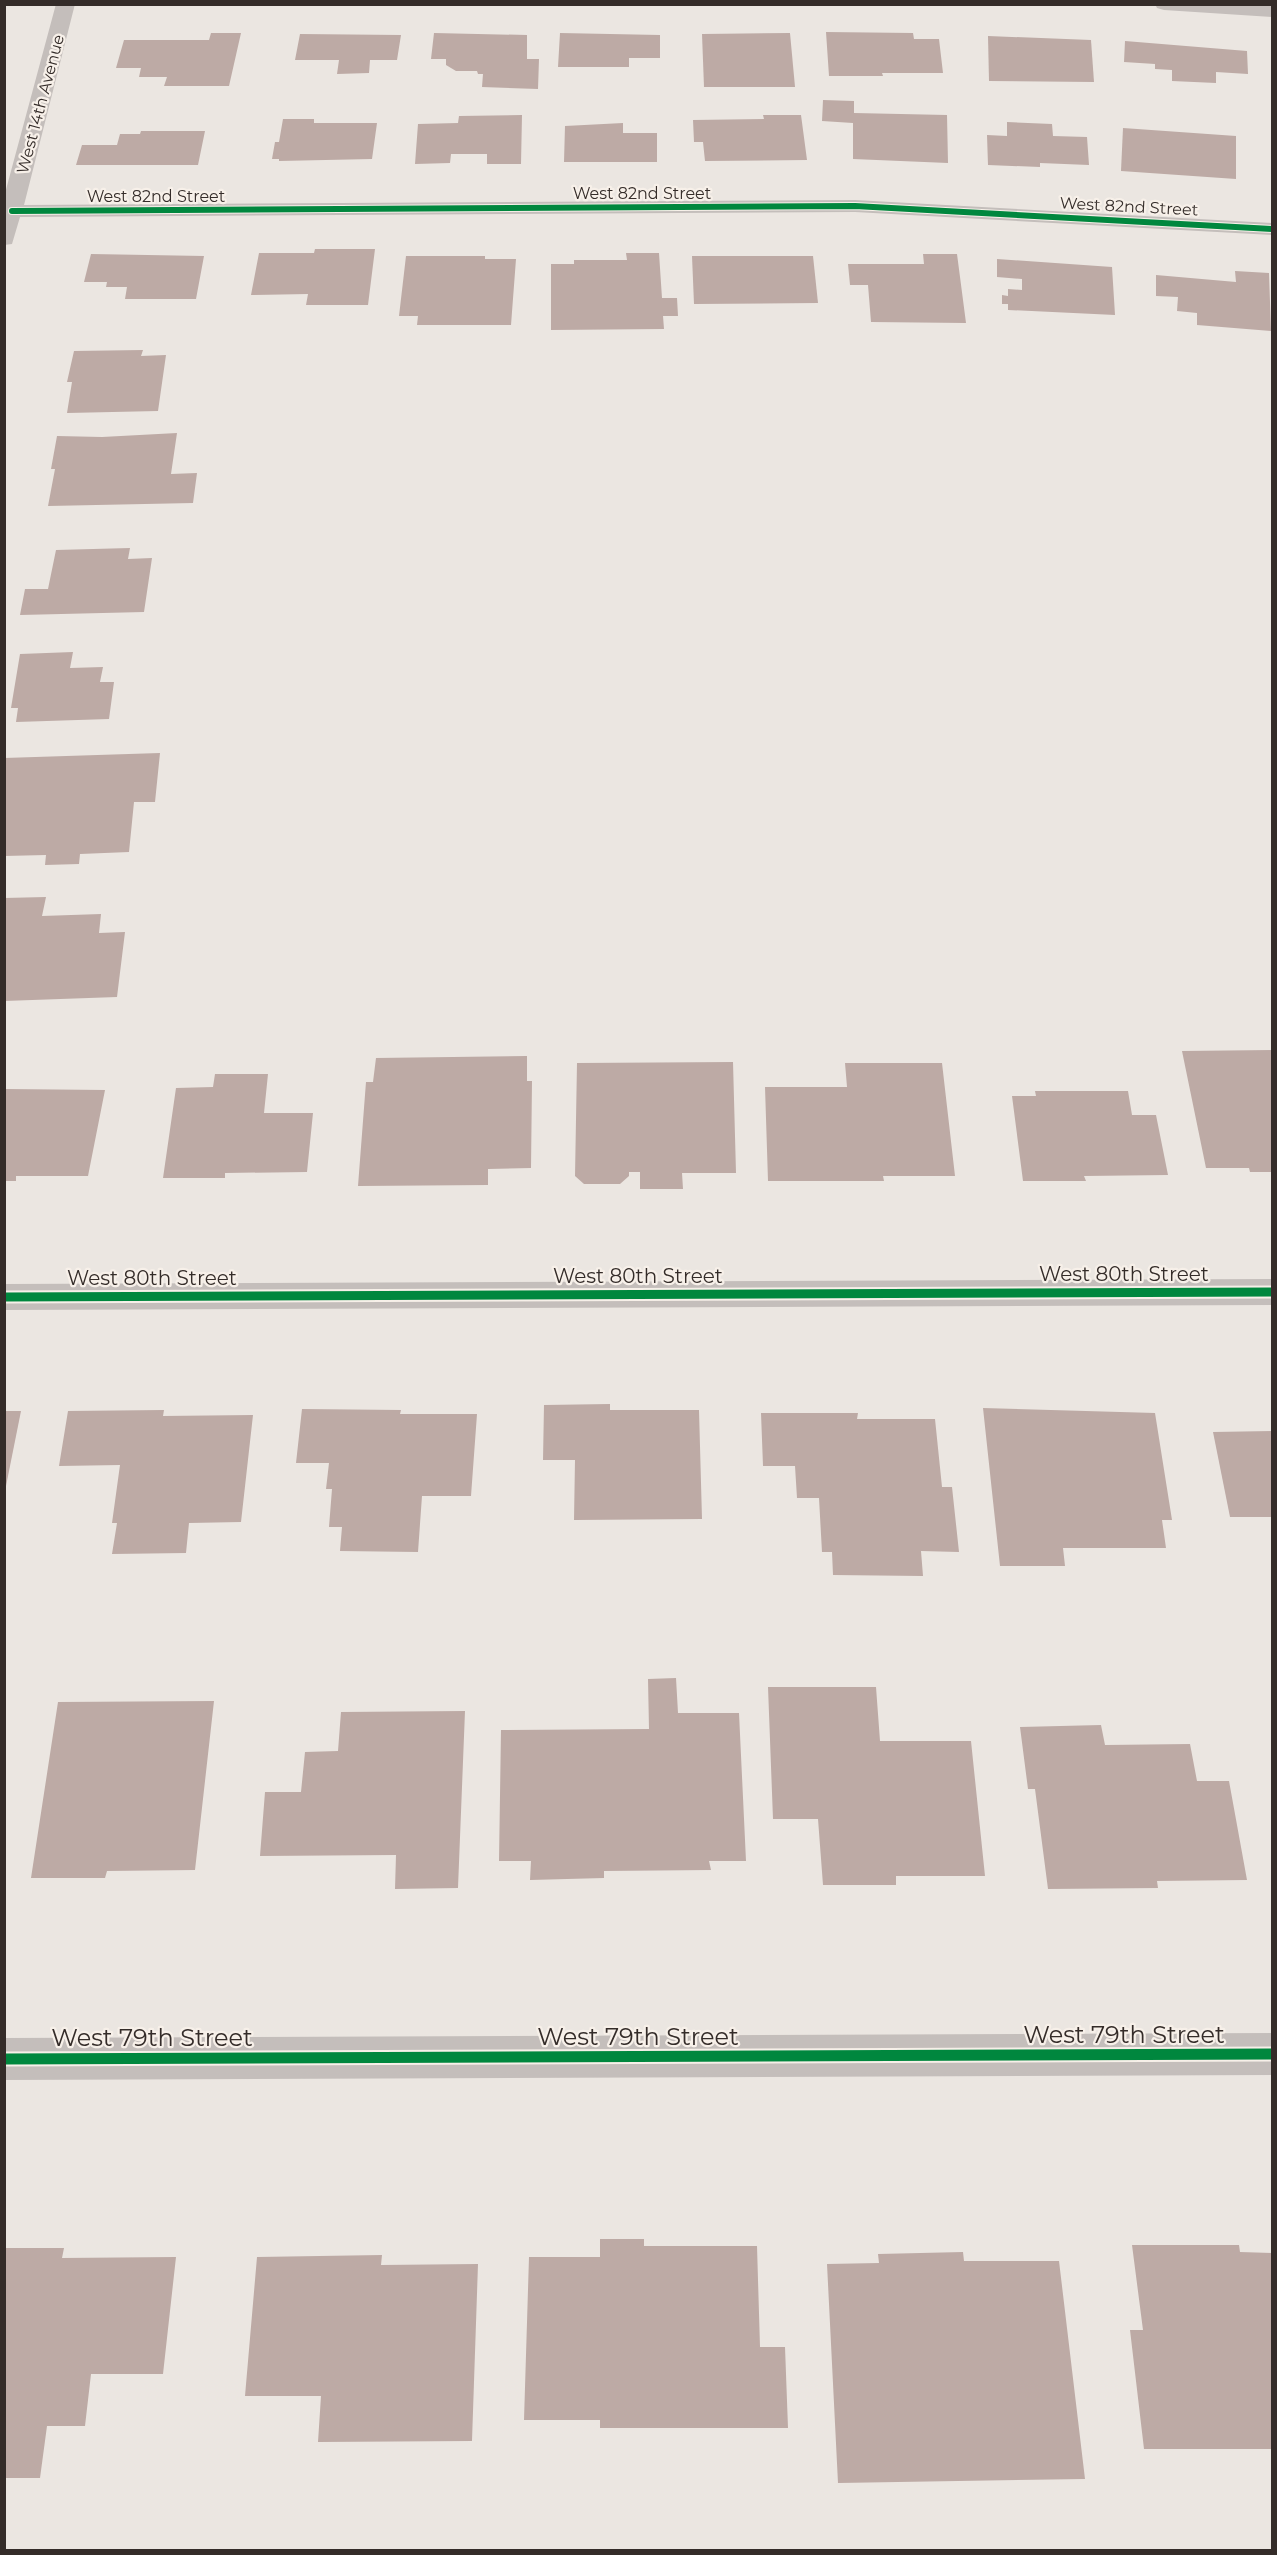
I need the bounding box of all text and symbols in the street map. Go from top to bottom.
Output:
street label: West 14th Avenue [13,32,68,176]
street label: West 82nd Street [573,184,712,203]
street label: West 82nd Street [87,187,226,206]
street label: West 82nd Street [1059,193,1199,220]
street label: West 80th Street [1039,1262,1209,1286]
street label: West 80th Street [553,1264,723,1288]
street label: West 80th Street [67,1266,237,1290]
street label: West 79th Street [1023,2020,1225,2049]
street label: West 79th Street [537,2022,739,2051]
street label: West 79th Street [51,2023,253,2052]

